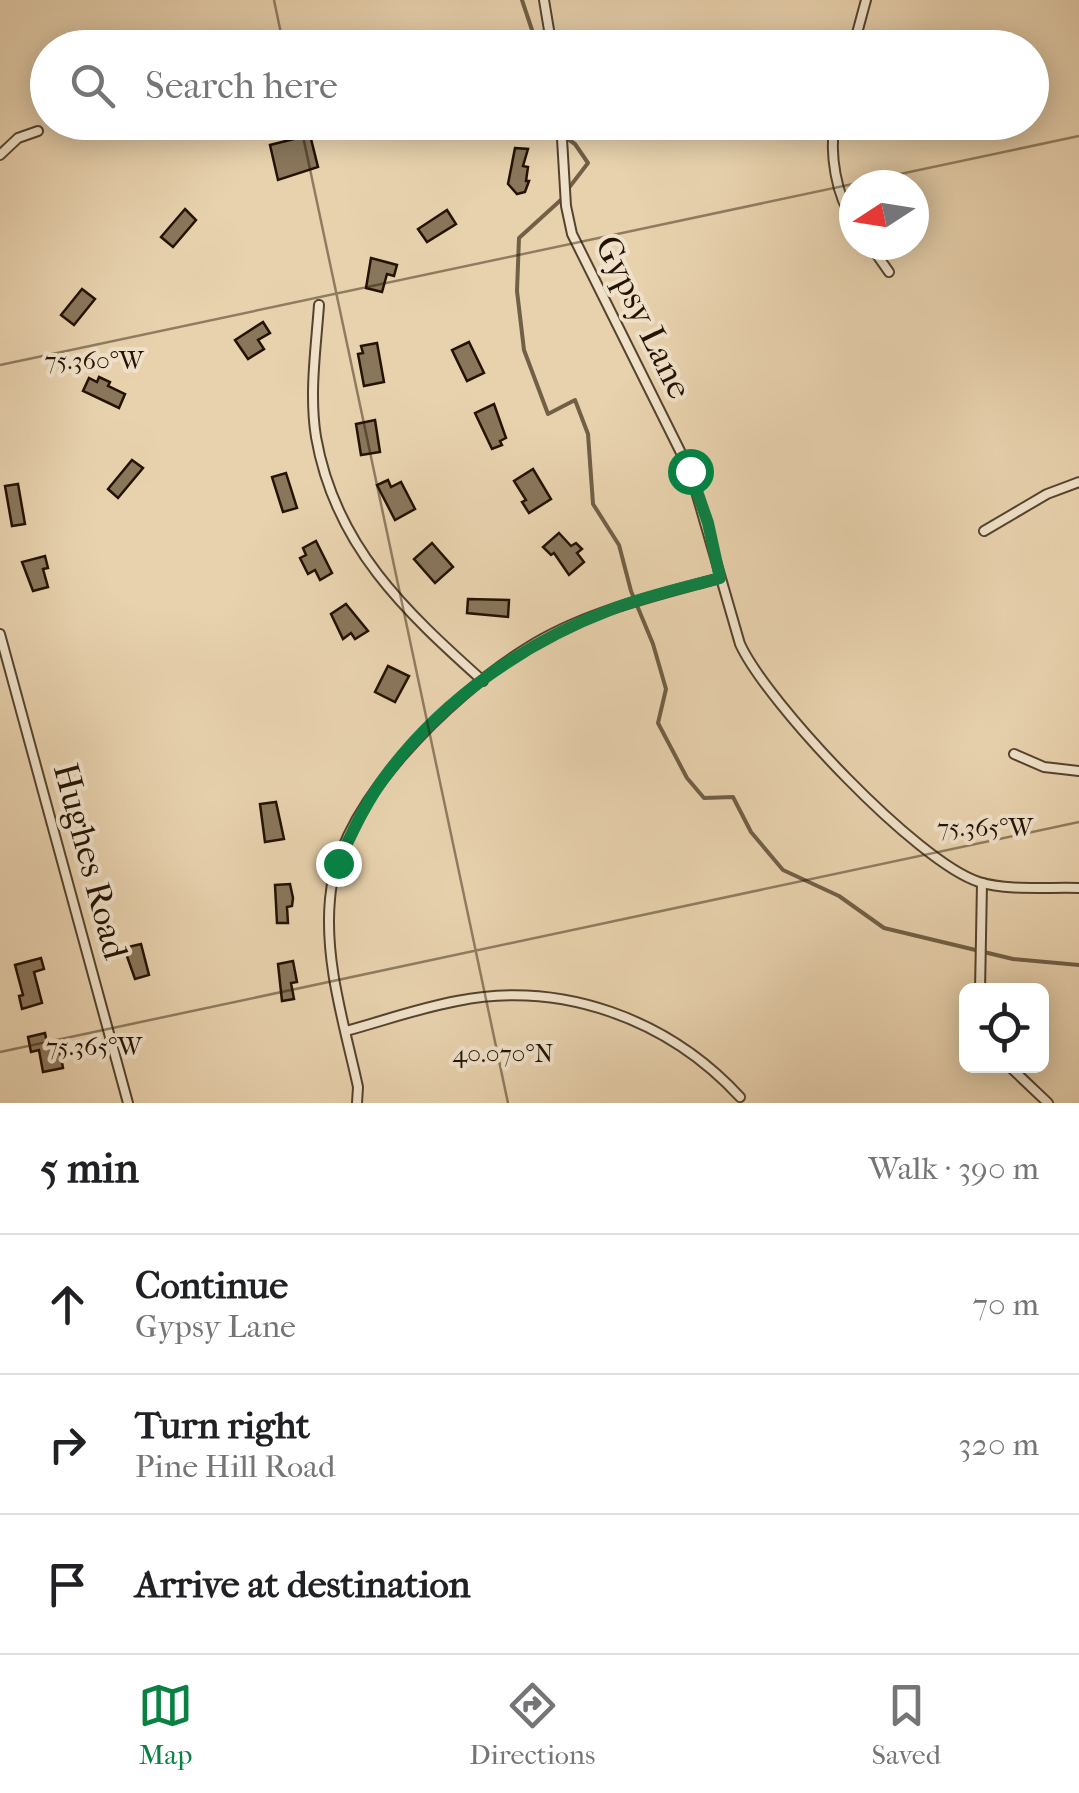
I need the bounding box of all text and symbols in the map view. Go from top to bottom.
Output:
search box [30,30,1049,140]
icon: search [65,58,120,113]
text: Search here [145,63,338,108]
north arrow [839,170,929,260]
street label: Gypsy Lane [587,229,701,405]
text: 75.360°W [45,346,145,375]
route start [668,449,714,495]
street label: Hughes Road [45,759,137,964]
text: 75.365°W [937,813,1034,842]
route end [316,841,362,887]
map controls [959,983,1049,1073]
button: locate [959,983,1049,1073]
text: 75.365°W [46,1032,143,1061]
text: 40.070°N [452,1039,554,1068]
text: 5 min [40,1144,139,1193]
text: Walk · 390 m [868,1150,1039,1187]
text: Continue [135,1263,288,1308]
icon: ahead [40,1277,95,1332]
text: 70 m [973,1286,1039,1323]
text: Gypsy Lane [135,1308,296,1345]
text: Turn right [135,1403,310,1448]
icon: right [40,1417,95,1472]
text: 320 m [958,1426,1039,1463]
text: Pine Hill Road [135,1448,335,1485]
icon: arrive [40,1557,95,1612]
text: Arrive at destination [135,1562,471,1607]
tab: Map [138,1678,193,1771]
tab: Directions [469,1678,595,1771]
tab: Saved [871,1678,941,1771]

